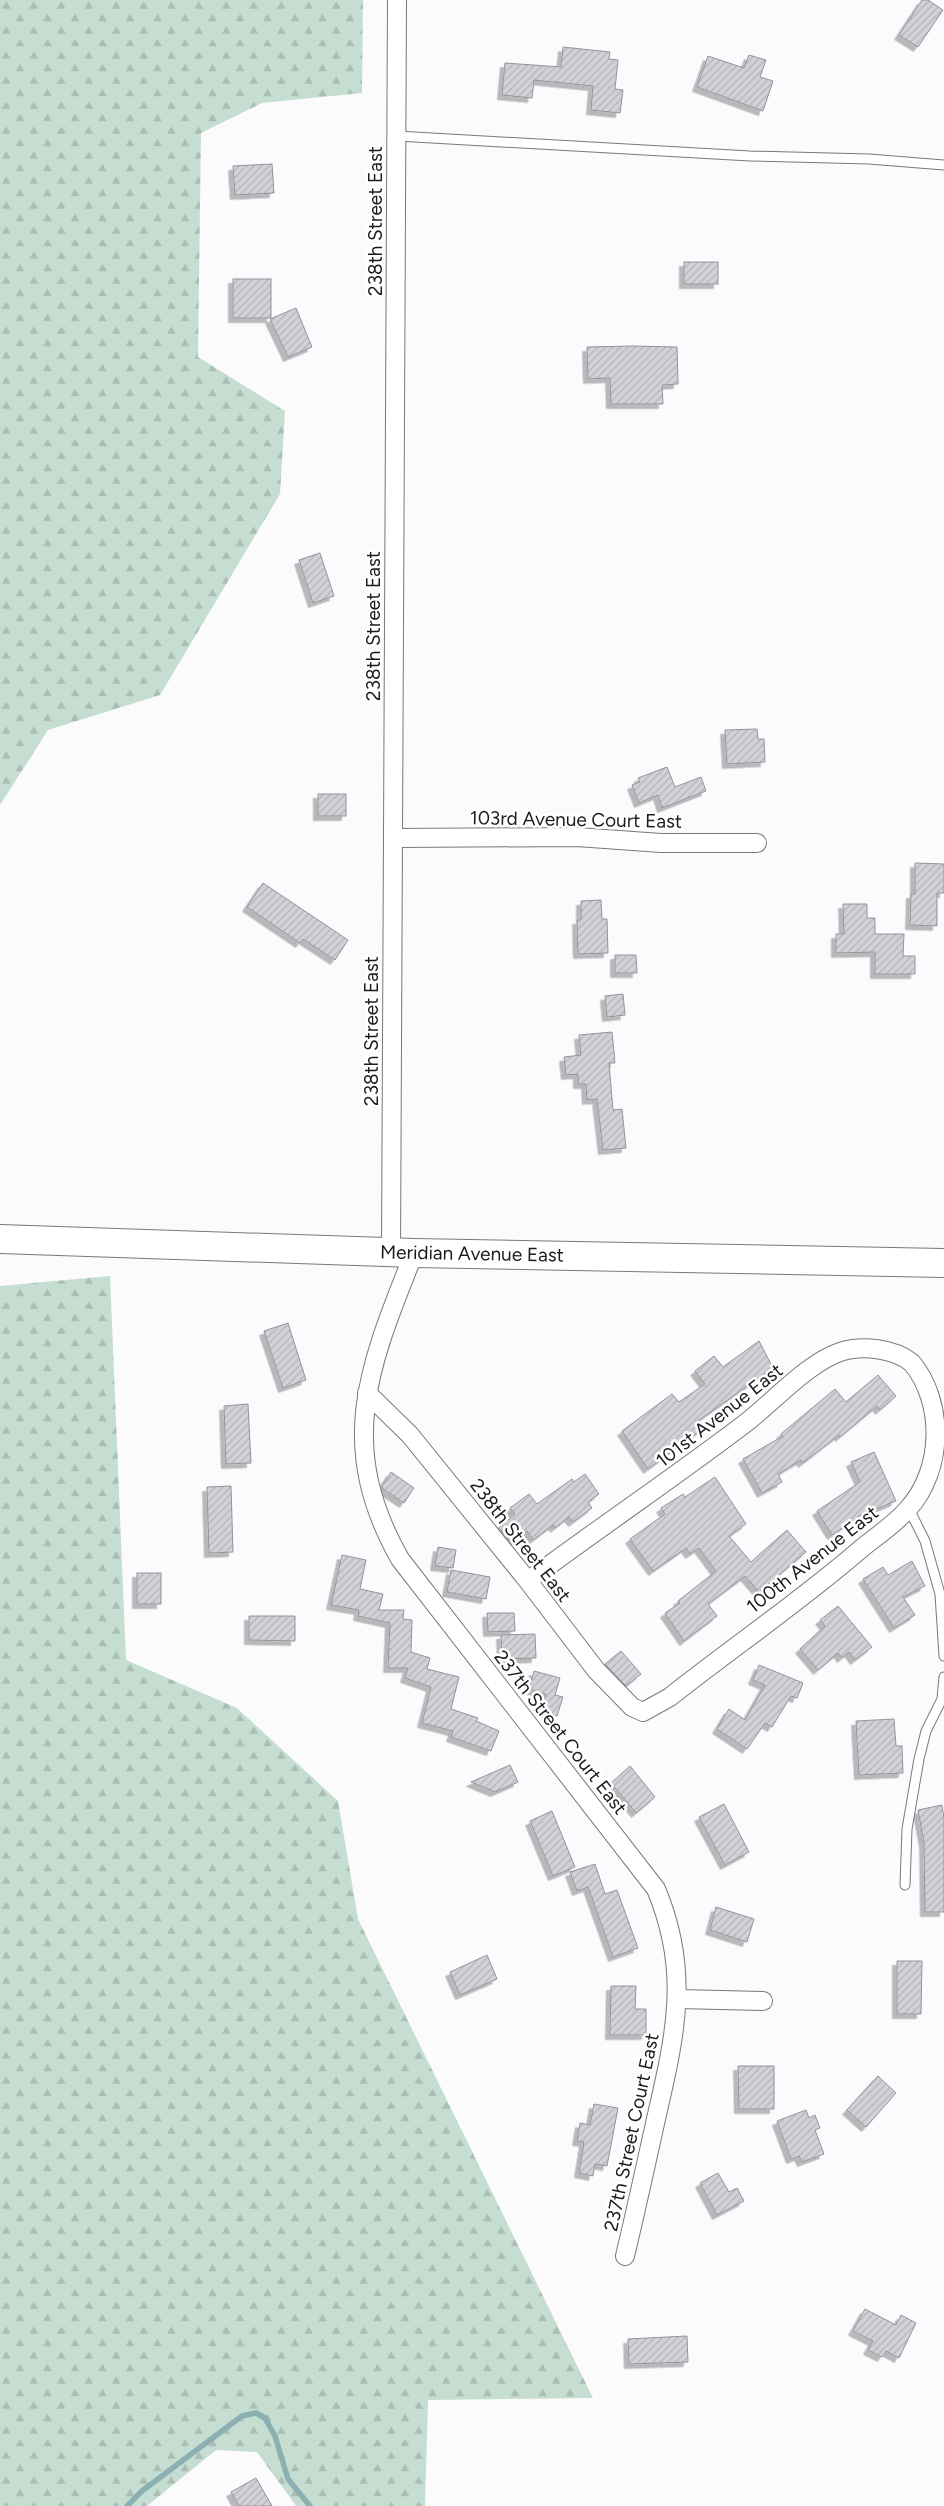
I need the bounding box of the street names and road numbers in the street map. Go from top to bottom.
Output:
street label: 238th Street East [364,146,387,296]
street label: 238th Street East [362,551,385,701]
street label: 103rd Avenue Court East [470,806,682,833]
street label: 238th Street East [360,956,383,1106]
street label: Meridian Avenue East [380,1240,564,1267]
street label: 101st Avenue East [651,1359,787,1472]
street label: 238th Street East [465,1474,576,1606]
street label: 100th Avenue East [742,1501,883,1618]
street label: 237th Street Court East [489,1646,632,1819]
street label: 237th Street Court East [599,2031,664,2233]

